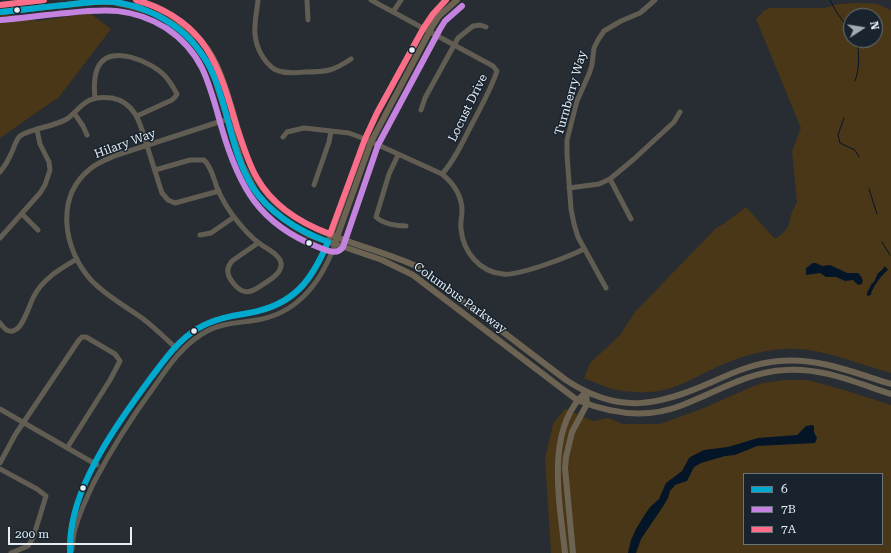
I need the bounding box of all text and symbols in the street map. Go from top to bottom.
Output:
unlabelled marker [12,5,22,15]
north arrow [843,8,883,48]
text: N [867,20,881,31]
unlabelled marker [407,45,417,55]
street label: Turnberry Way [552,49,590,137]
street label: Locust Drive [445,72,491,144]
street label: Hilary Way [92,126,158,162]
unlabelled marker [304,238,314,248]
street label: Columbus Parkway [411,259,509,337]
unlabelled marker [189,326,199,336]
legend [743,473,883,545]
text: 6 [781,482,788,496]
unlabelled marker [78,483,88,493]
text: 7B [781,502,796,516]
scale bar [10,519,134,545]
text: 7A [781,522,796,536]
text: 200 m [15,527,49,541]

